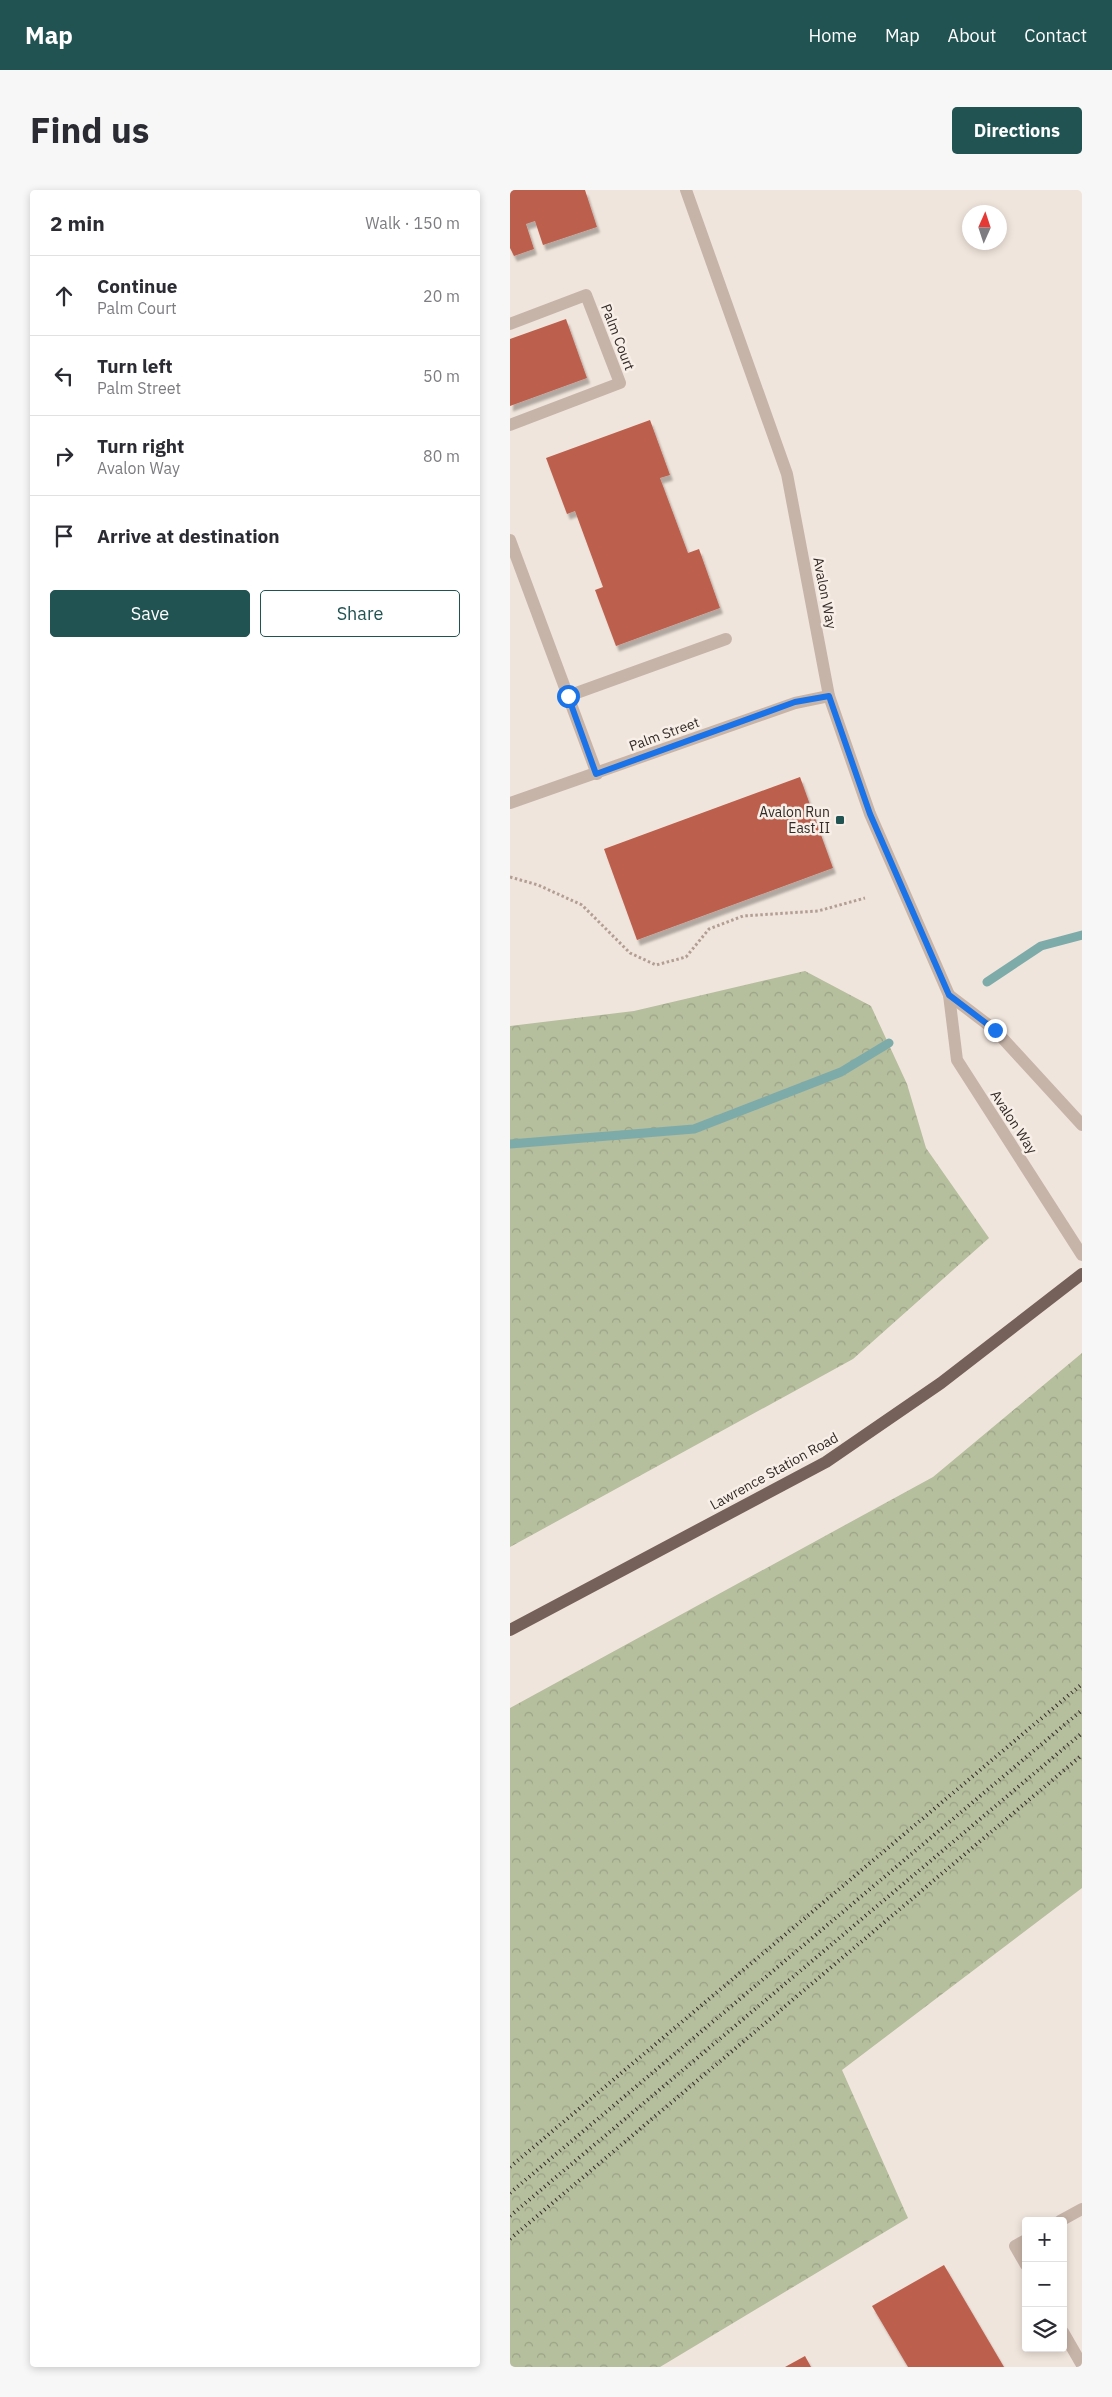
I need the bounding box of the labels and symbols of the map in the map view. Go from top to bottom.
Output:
north arrow [962,205,1007,250]
street label: Palm Court [597,301,639,373]
street label: Avalon Way [809,556,841,630]
route start [557,685,580,708]
street label: Palm Street [626,713,702,755]
place label: Avalon Run East II [759,803,830,837]
marker: Avalon Run East II [834,814,846,826]
route end [984,1019,1007,1042]
street label: Avalon Way [987,1087,1041,1157]
street label: Lawrence Station Road [707,1428,841,1514]

